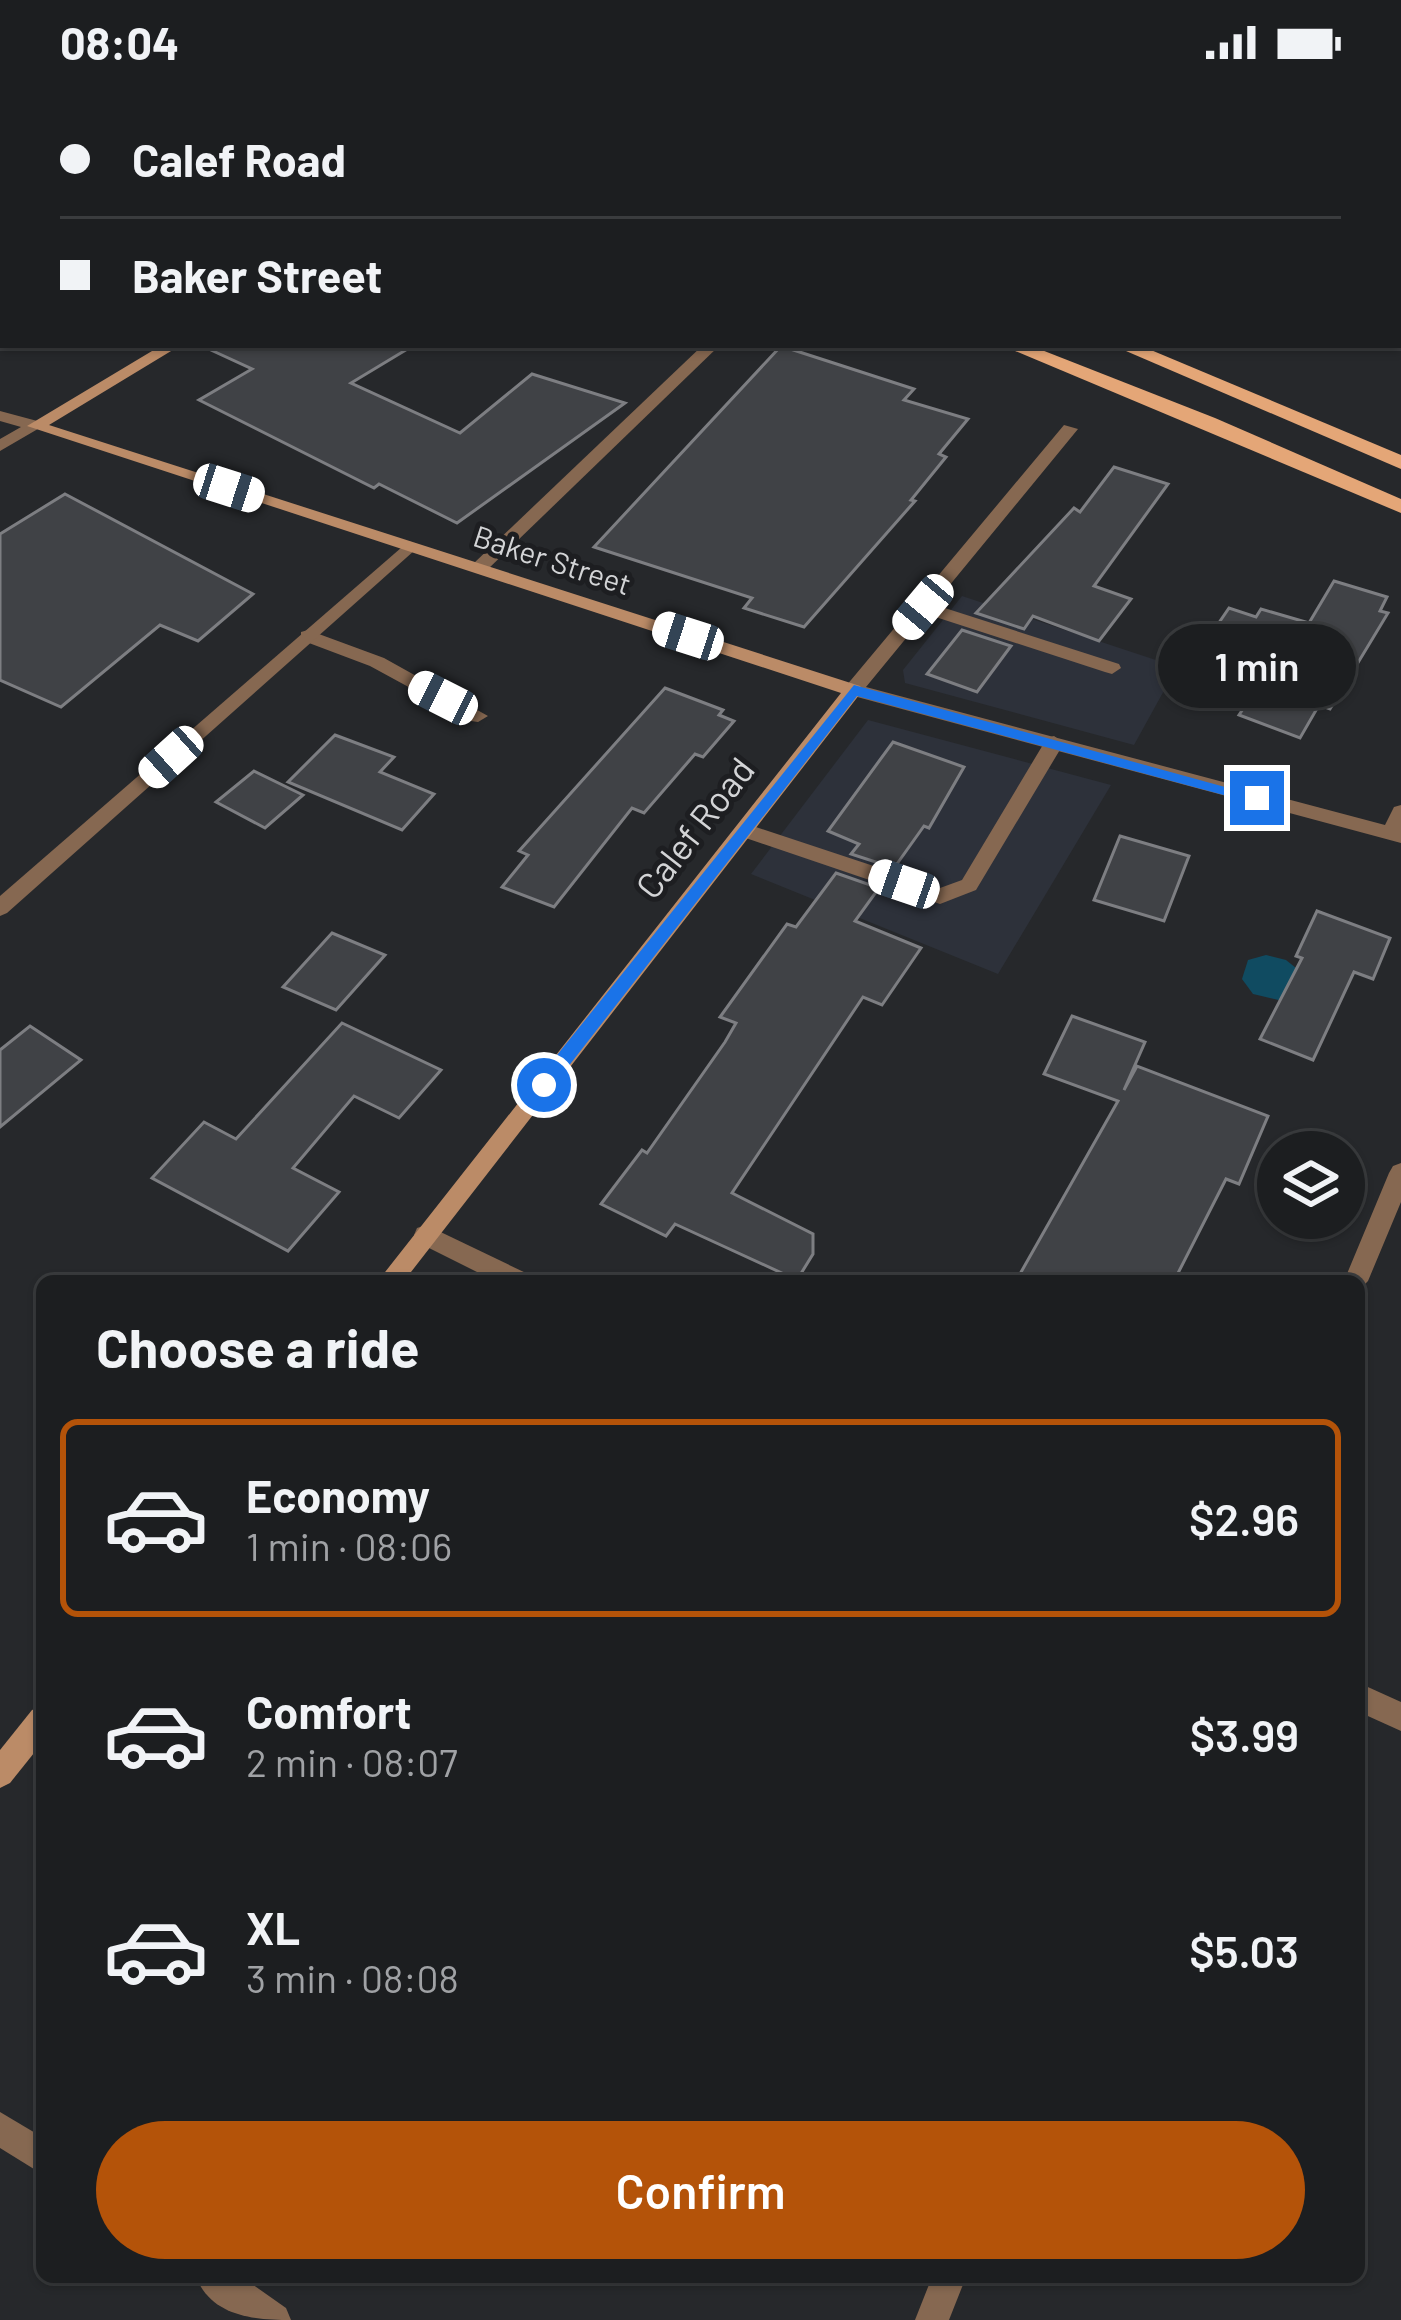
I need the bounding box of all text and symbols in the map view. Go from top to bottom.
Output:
text: 08:04 [60,15,179,69]
text: Calef Road [132,132,346,186]
text: Baker Street [132,248,382,302]
car [189,460,269,516]
street label: Baker Street [469,517,636,601]
car [886,568,960,646]
car [648,608,728,664]
callout: 1 min [1158,624,1356,708]
text: 1 min [1214,642,1300,689]
car [403,666,483,730]
car [132,720,210,794]
street label: Calef Road [626,748,762,906]
route end [1230,771,1284,825]
car [864,855,944,913]
route start [517,1058,571,1112]
map controls [1257,1131,1365,1239]
button: layers [1257,1131,1365,1239]
text: Choose a ride [96,1314,420,1379]
icon: car [102,1464,210,1572]
text: Economy [246,1468,430,1522]
text: $2.96 [1189,1491,1299,1545]
text: 1 min · 08:06 [246,1522,452,1569]
icon: car [102,1680,210,1788]
text: Comfort [246,1684,412,1738]
text: $3.99 [1190,1707,1299,1761]
text: 2 min · 08:07 [246,1738,458,1785]
icon: car [102,1896,210,2004]
text: XL [246,1900,300,1954]
text: $5.03 [1189,1923,1299,1977]
text: 3 min · 08:08 [246,1954,459,2001]
button: Confirm [96,2121,1305,2259]

